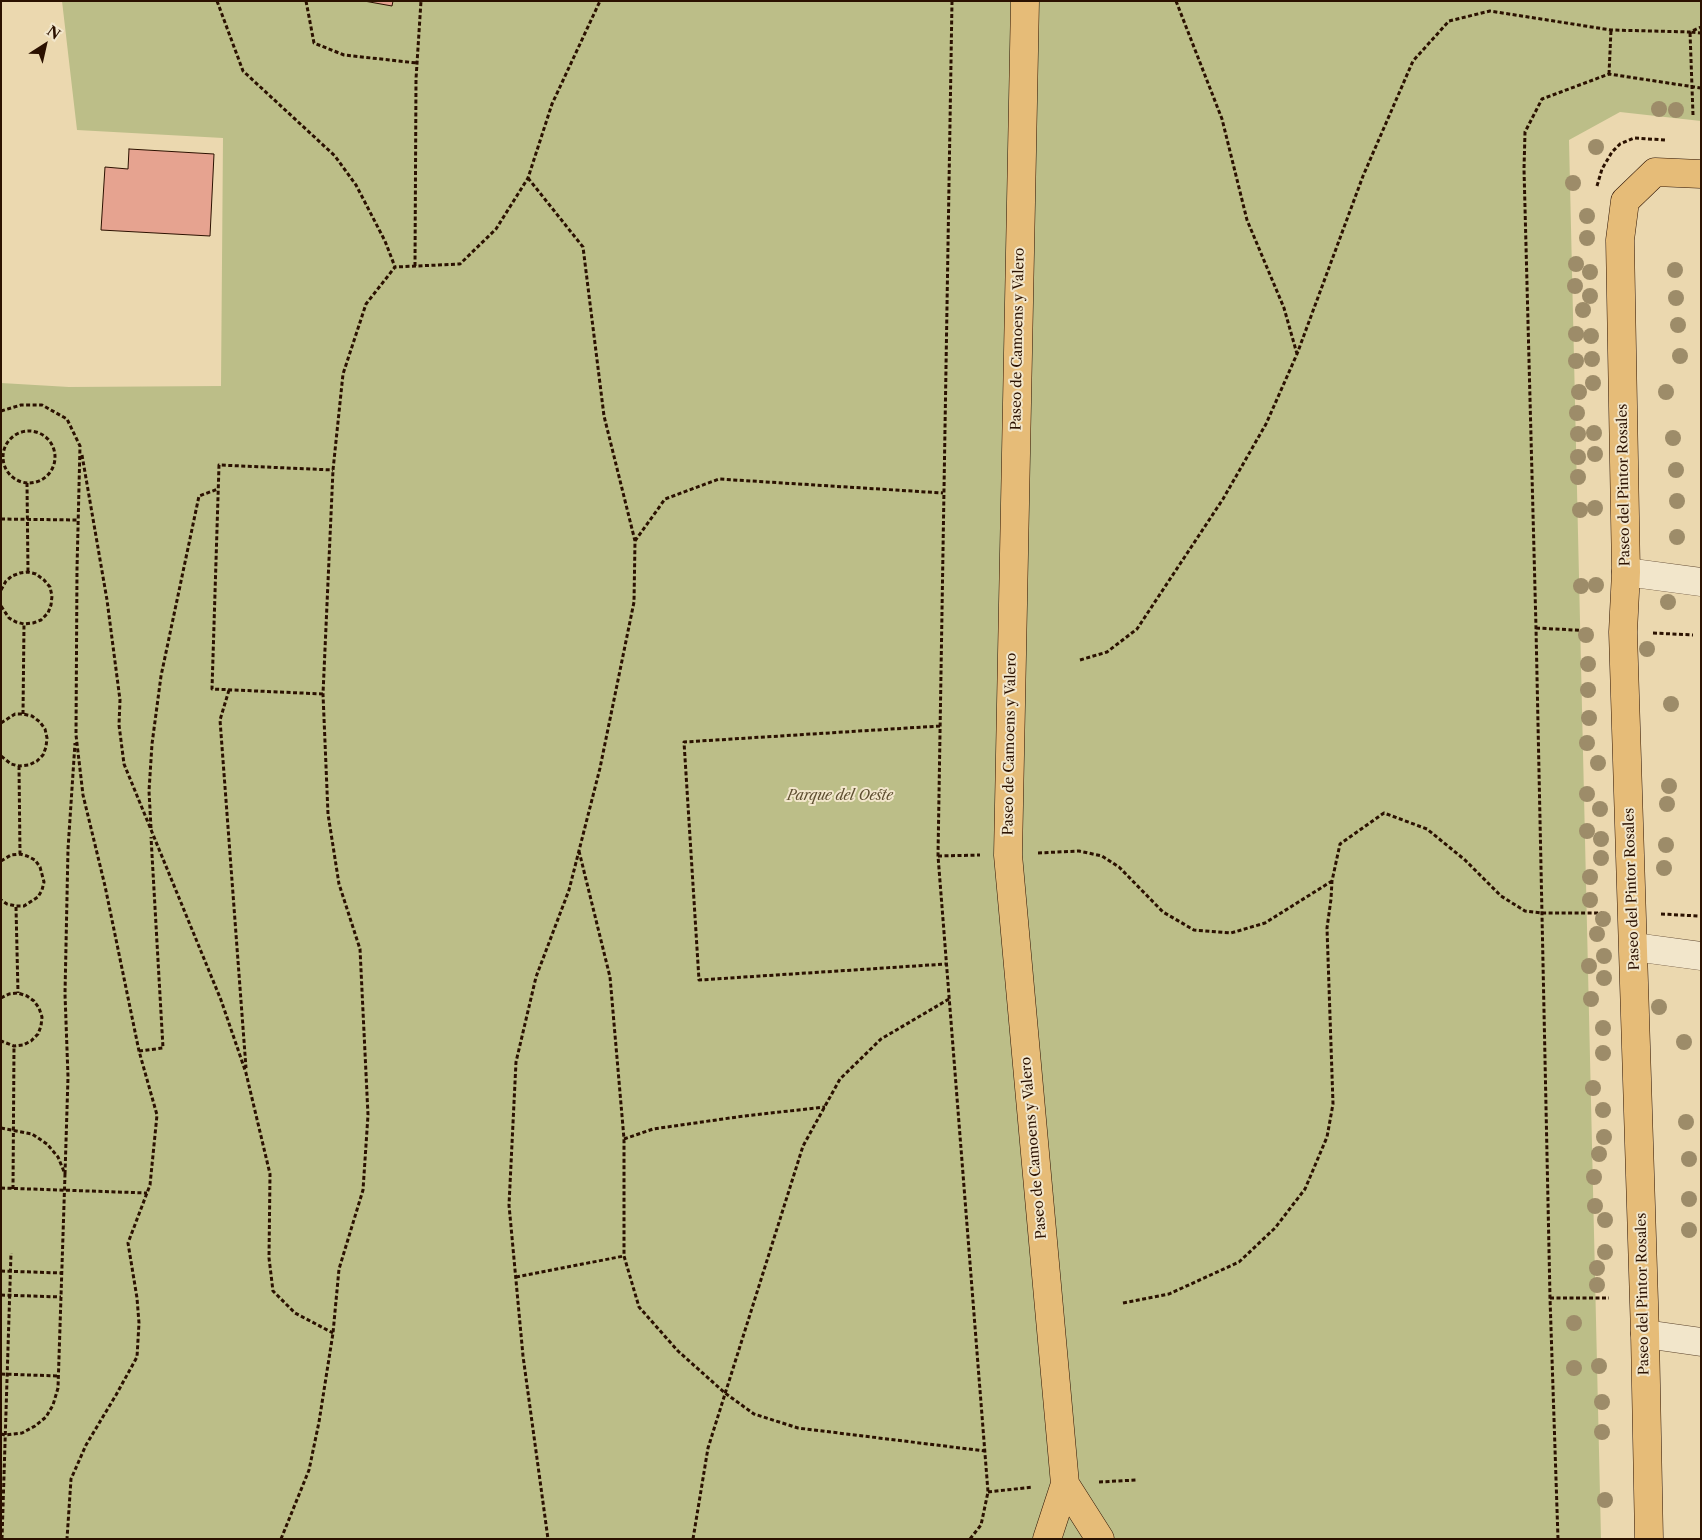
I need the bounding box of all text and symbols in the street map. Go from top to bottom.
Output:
north arrow [20,20,70,70]
text: N [43,22,64,44]
street label: Paseo de Camoens y Valero [1008,247,1028,431]
street label: Paseo del Pintor Rosales [1614,404,1634,566]
street label: Paseo de Camoens y Valero [1000,652,1020,836]
park label: Parque del Oeste [787,788,893,804]
street label: Paseo del Pintor Rosales [1621,807,1643,971]
street label: Paseo de Camoens y Valero [1018,1056,1050,1240]
street label: Paseo del Pintor Rosales [1633,1213,1653,1375]

